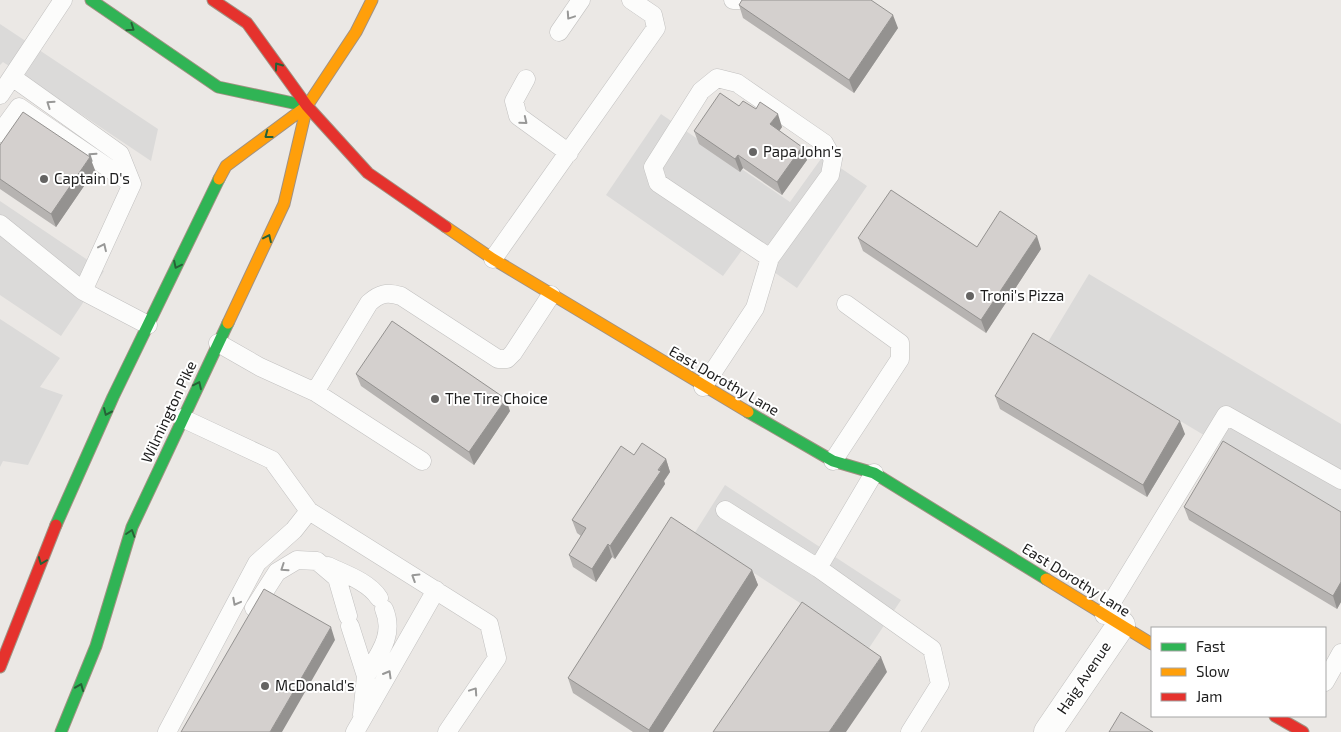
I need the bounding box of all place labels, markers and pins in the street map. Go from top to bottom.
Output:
place label: Papa John's [763,142,842,160]
marker: Papa John's [747,146,759,158]
place label: Captain D's [54,169,130,187]
marker: Captain D's [38,173,50,185]
place label: Troni's Pizza [980,286,1064,304]
marker: Troni's Pizza [964,290,976,302]
place label: The Tire Choice [445,389,548,407]
marker: The Tire Choice [429,393,441,405]
place label: McDonald's [275,676,355,694]
marker: McDonald's [259,680,271,692]

